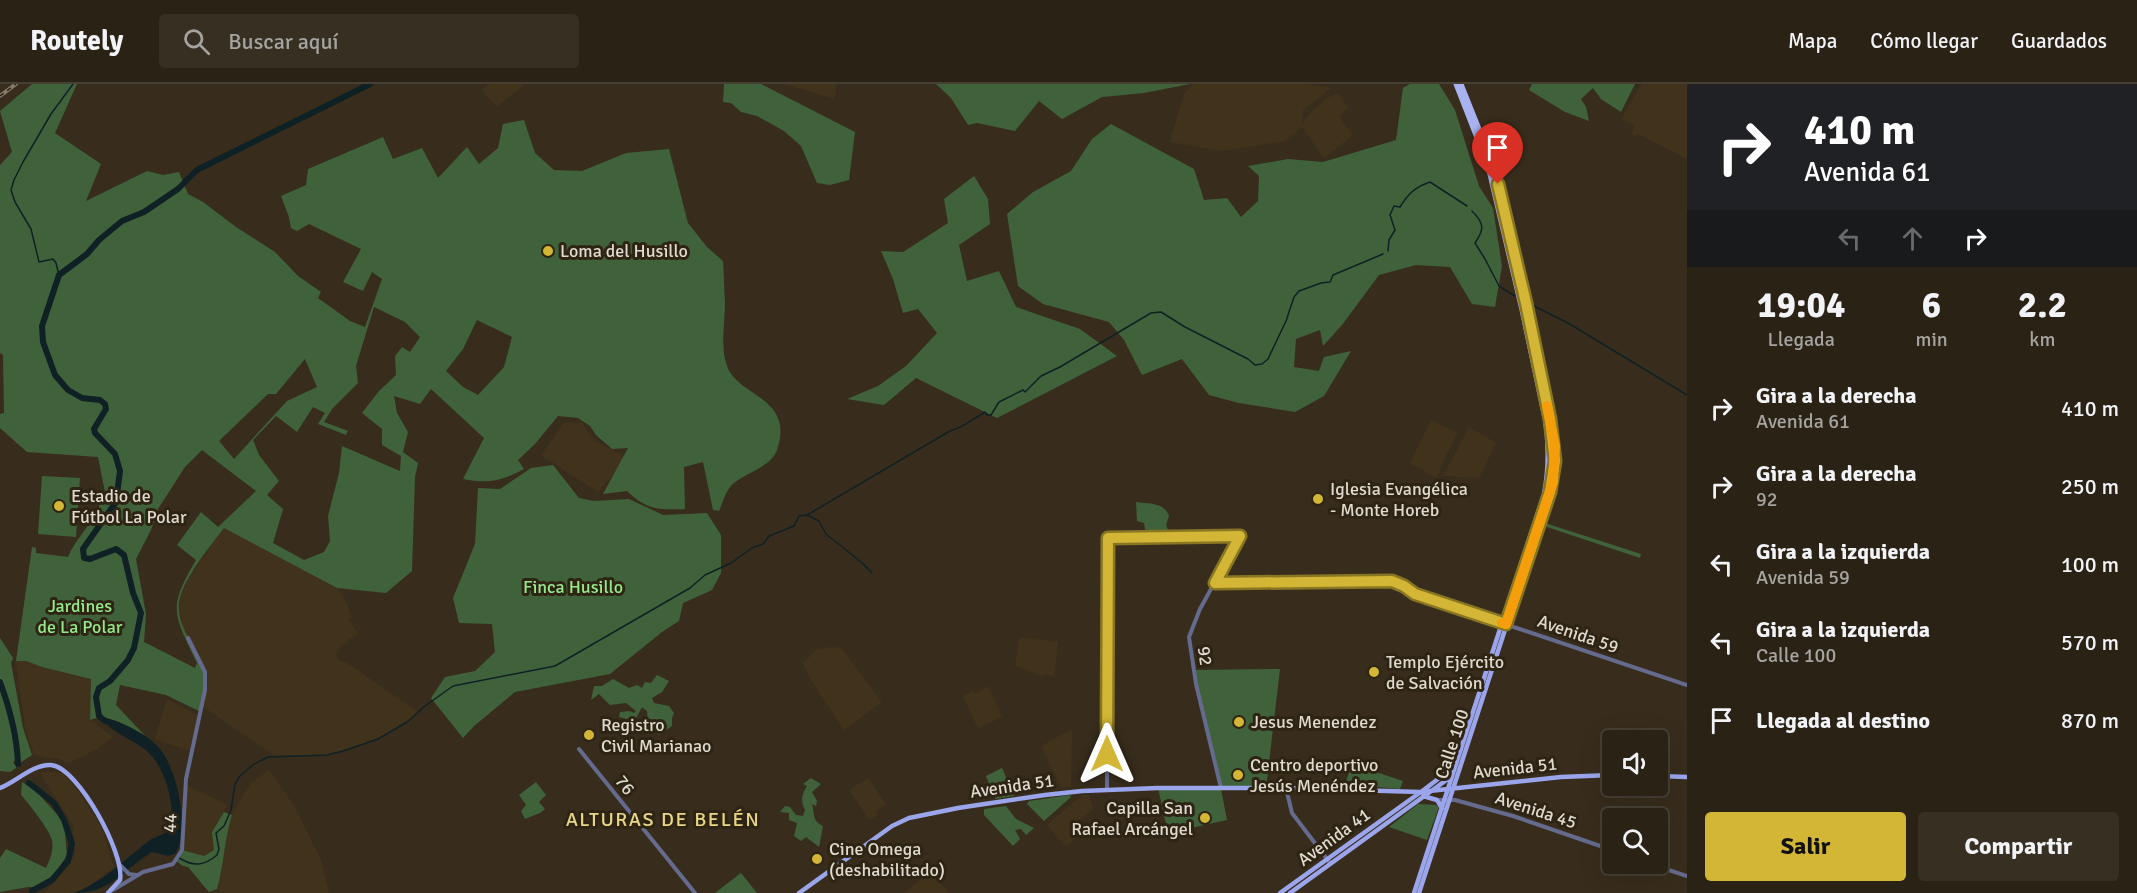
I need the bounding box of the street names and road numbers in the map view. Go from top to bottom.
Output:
street label: Avenida 59 [1534,610,1622,658]
street label: 92 [1193,645,1217,667]
street label: Calle 100 [1430,706,1474,782]
street label: Avenida 51 [1472,753,1558,783]
street label: Avenida 51 [969,769,1055,803]
street label: 76 [610,771,640,799]
street label: Avenida 45 [1492,786,1580,834]
street label: Avenida 41 [1293,803,1375,871]
street label: 44 [159,812,182,833]

